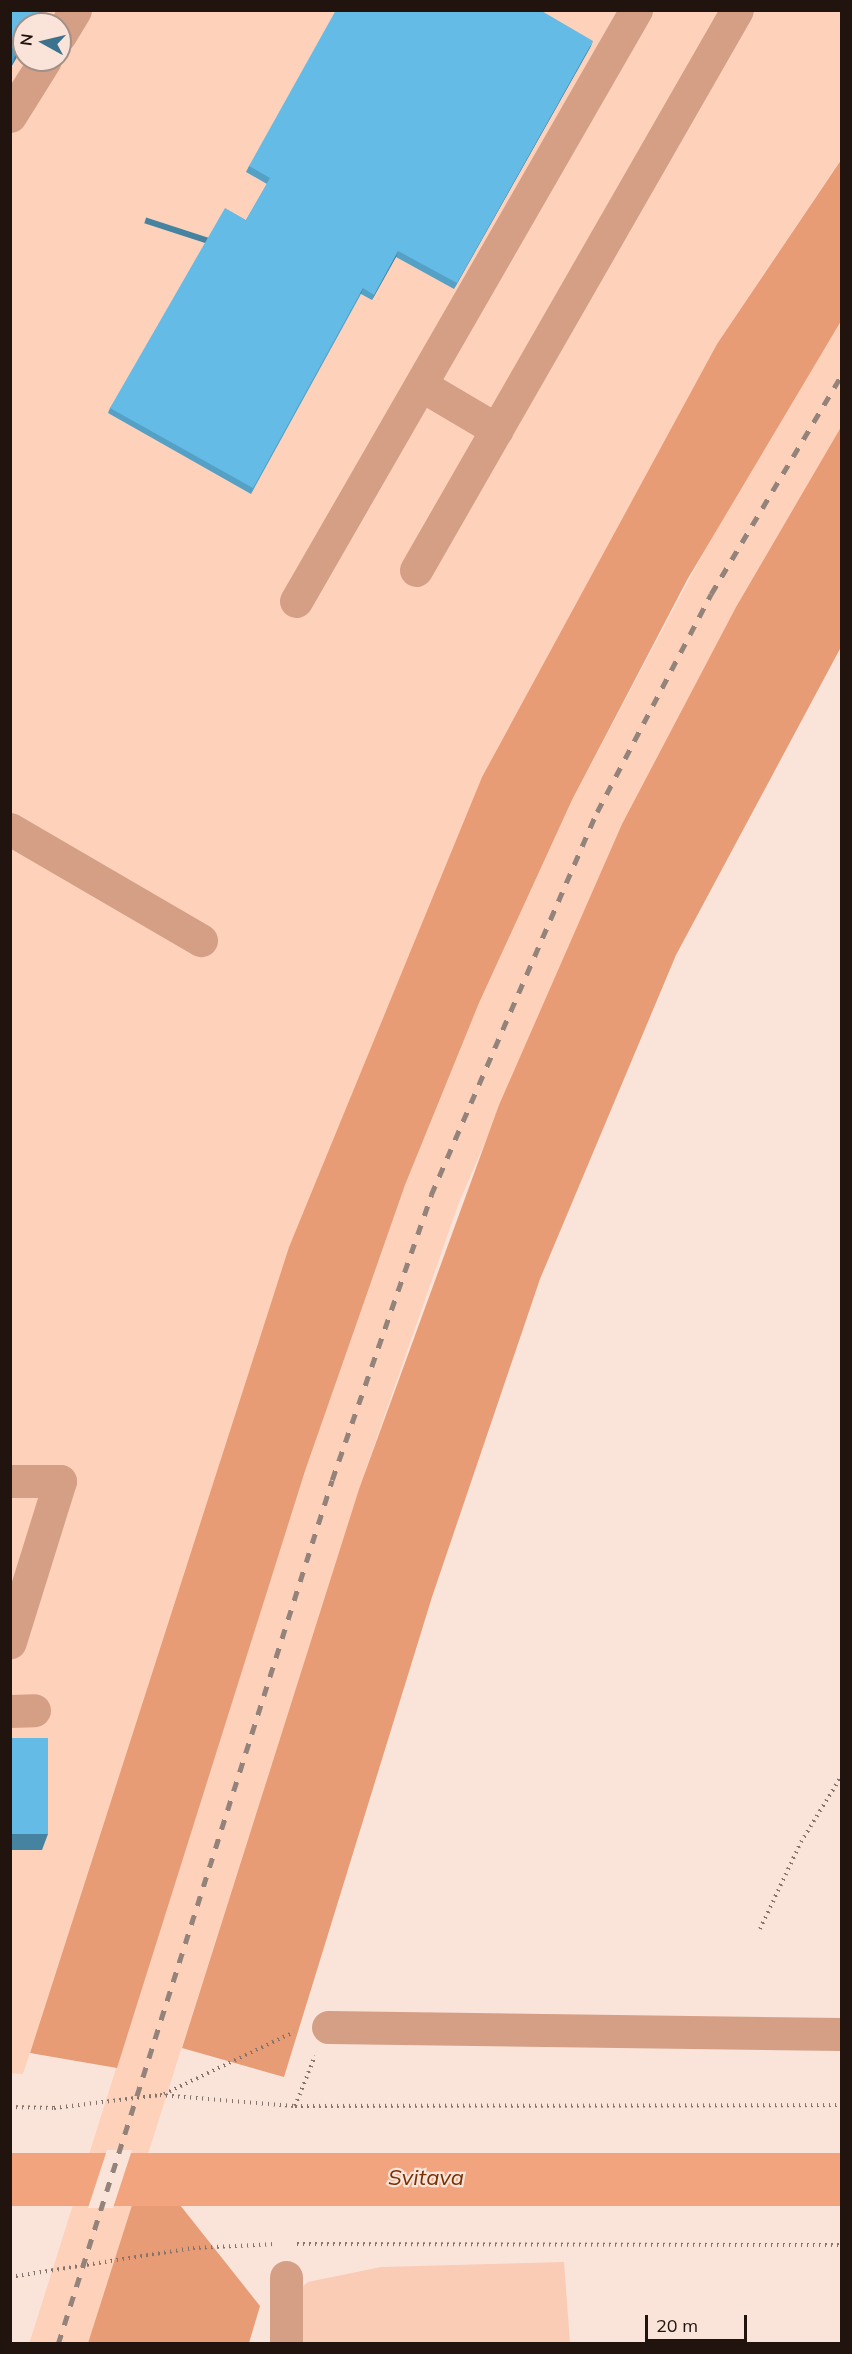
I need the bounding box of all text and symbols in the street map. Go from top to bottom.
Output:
north arrow [12,12,72,72]
text: N [15,32,37,47]
water label: Svitava [388,2165,464,2191]
scale bar [648,2303,750,2341]
text: 20 m [656,2314,698,2337]

